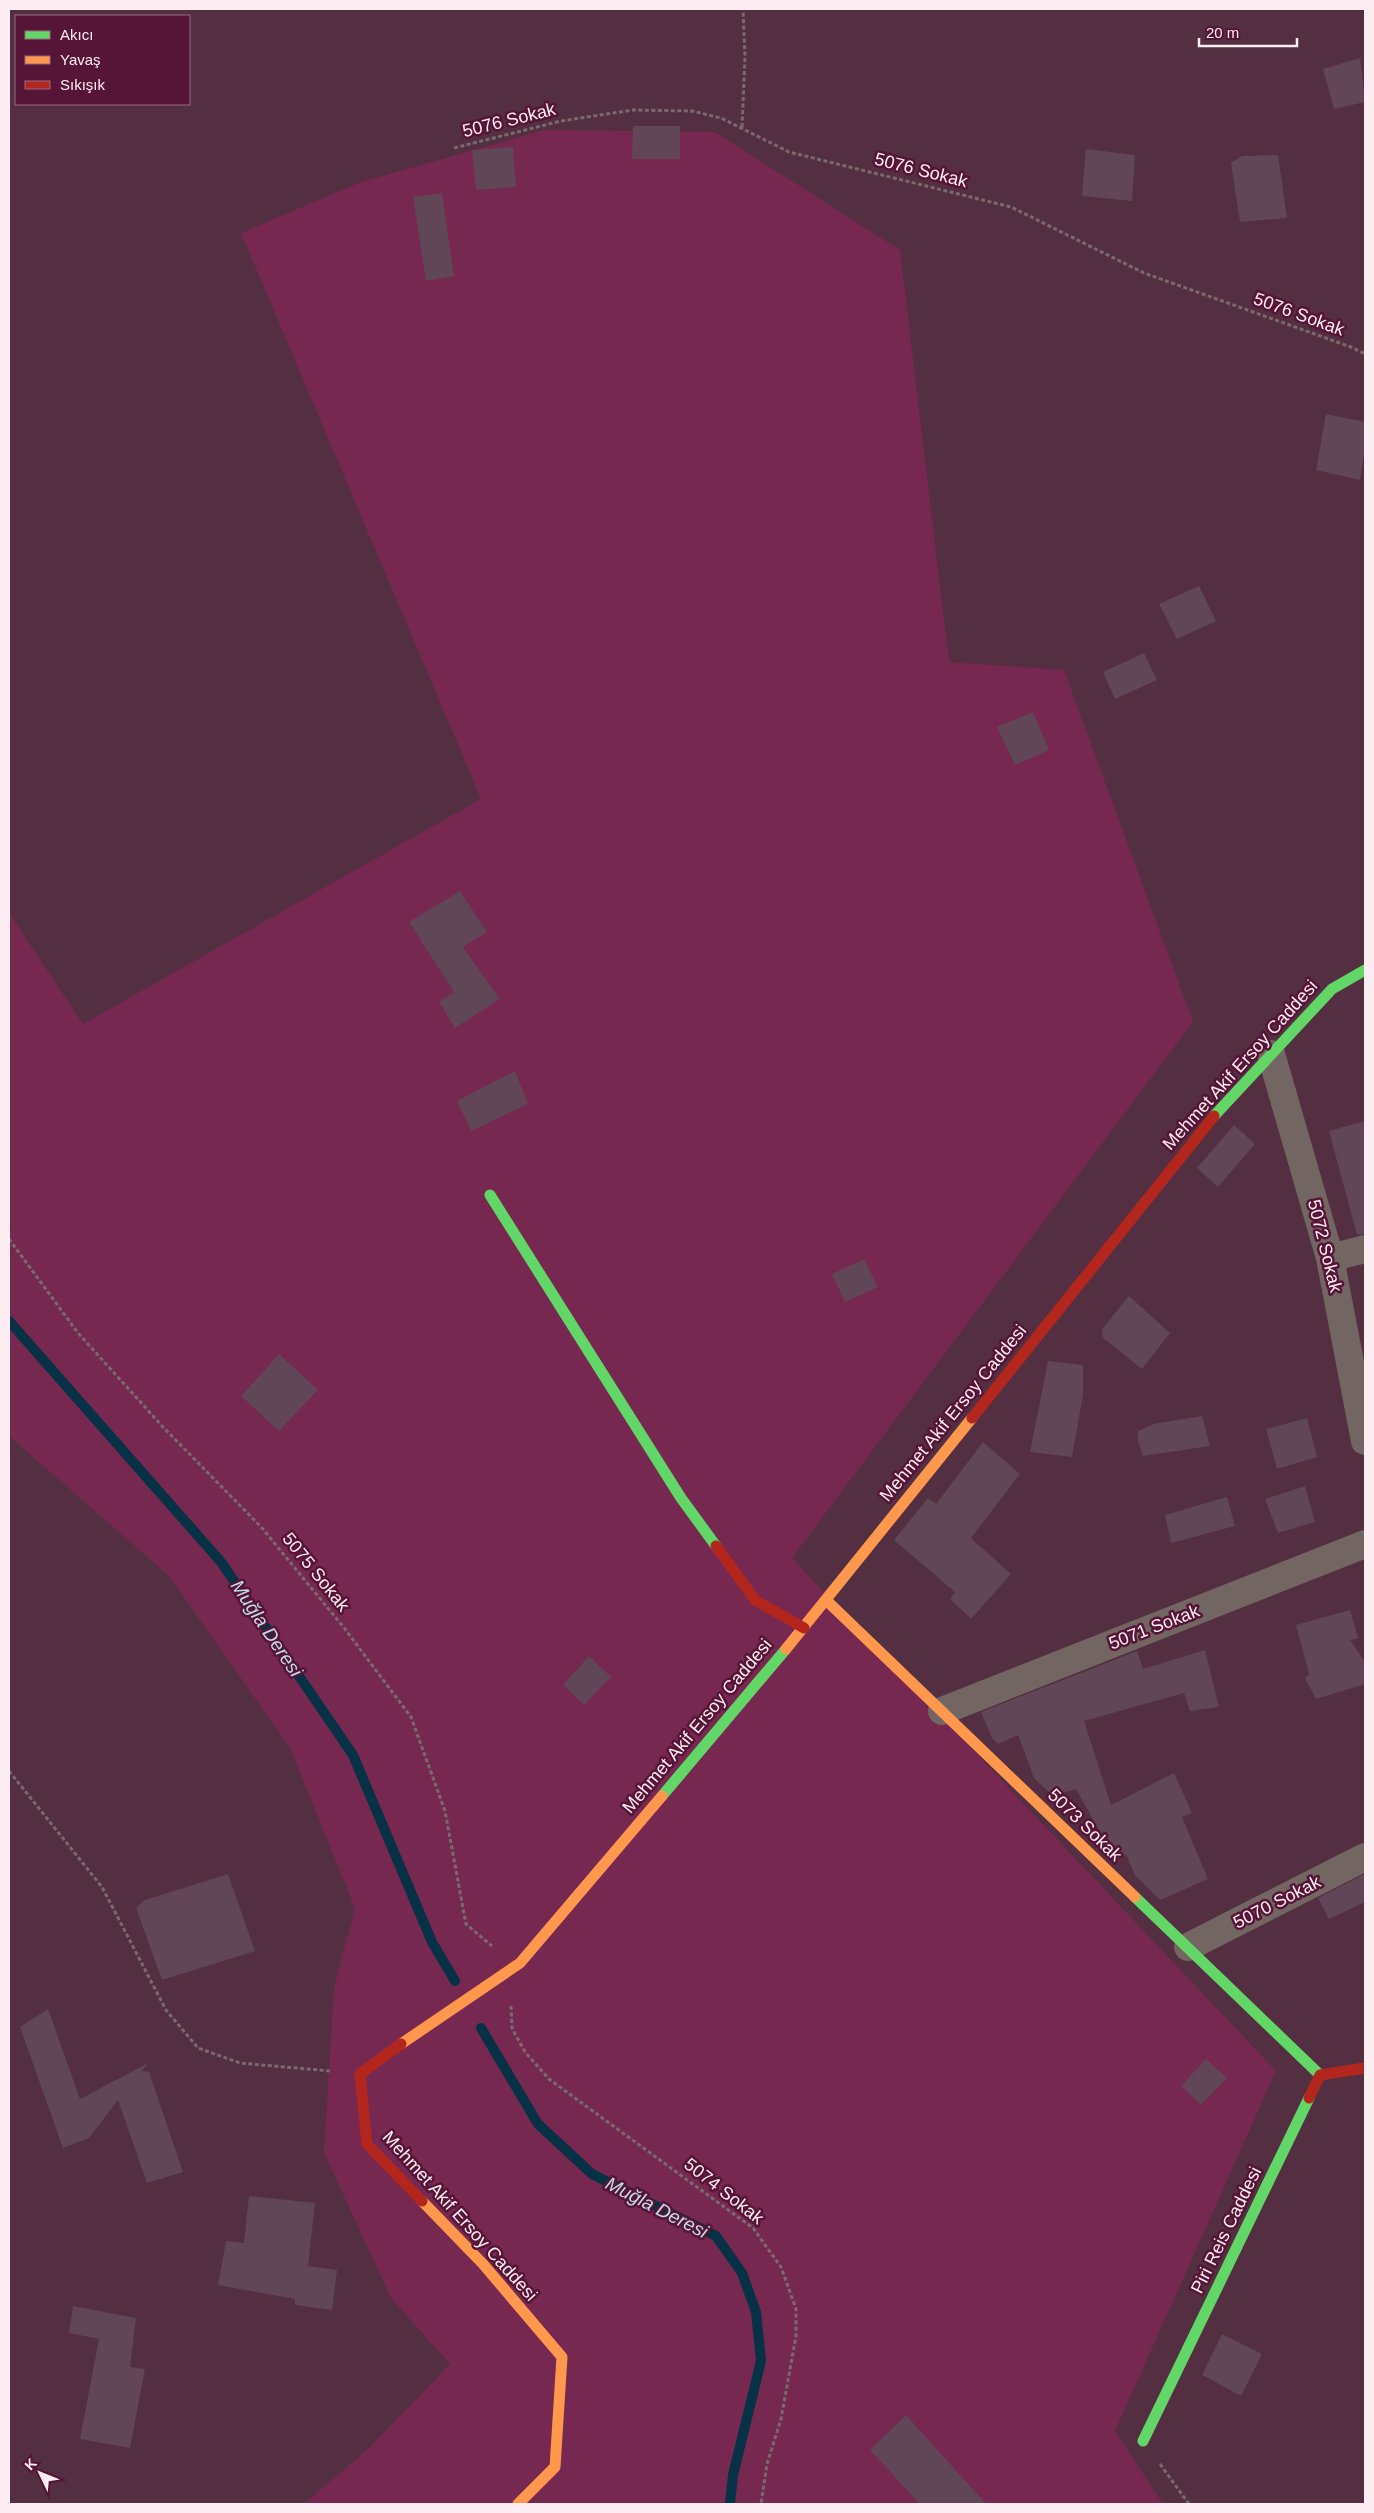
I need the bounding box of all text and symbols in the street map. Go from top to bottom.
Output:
legend [15,15,190,105]
scale bar [1199,15,1296,47]
text: 20 m [1206,24,1239,41]
text: Akıcı [60,26,93,43]
text: Yavaş [60,51,101,68]
text: Sıkışık [60,76,106,93]
street label: 5076 Sokak [460,99,559,141]
street label: 5076 Sokak [872,149,971,191]
street label: 5076 Sokak [1251,288,1348,340]
street label: Mehmet Akif Ersoy Caddesi [1159,976,1321,1154]
street label: 5072 Sokak [1304,1197,1346,1296]
street label: Mehmet Akif Ersoy Caddesi [876,1321,1030,1505]
street label: 5075 Sokak [278,1529,354,1616]
water label: Muğla Deresi [227,1576,307,1681]
street label: 5071 Sokak [1106,1600,1203,1653]
street label: Mehmet Akif Ersoy Caddesi [618,1635,776,1817]
street label: 5073 Sokak [1044,1785,1127,1866]
street label: 5070 Sokak [1230,1871,1325,1932]
street label: Mehmet Akif Ersoy Caddesi [379,2127,541,2305]
street label: 5074 Sokak [680,2154,768,2229]
street label: Piri Reis Caddesi [1187,2164,1265,2296]
water label: Muğla Deresi [602,2173,712,2243]
north arrow [15,2448,65,2498]
text: K [21,2455,40,2473]

